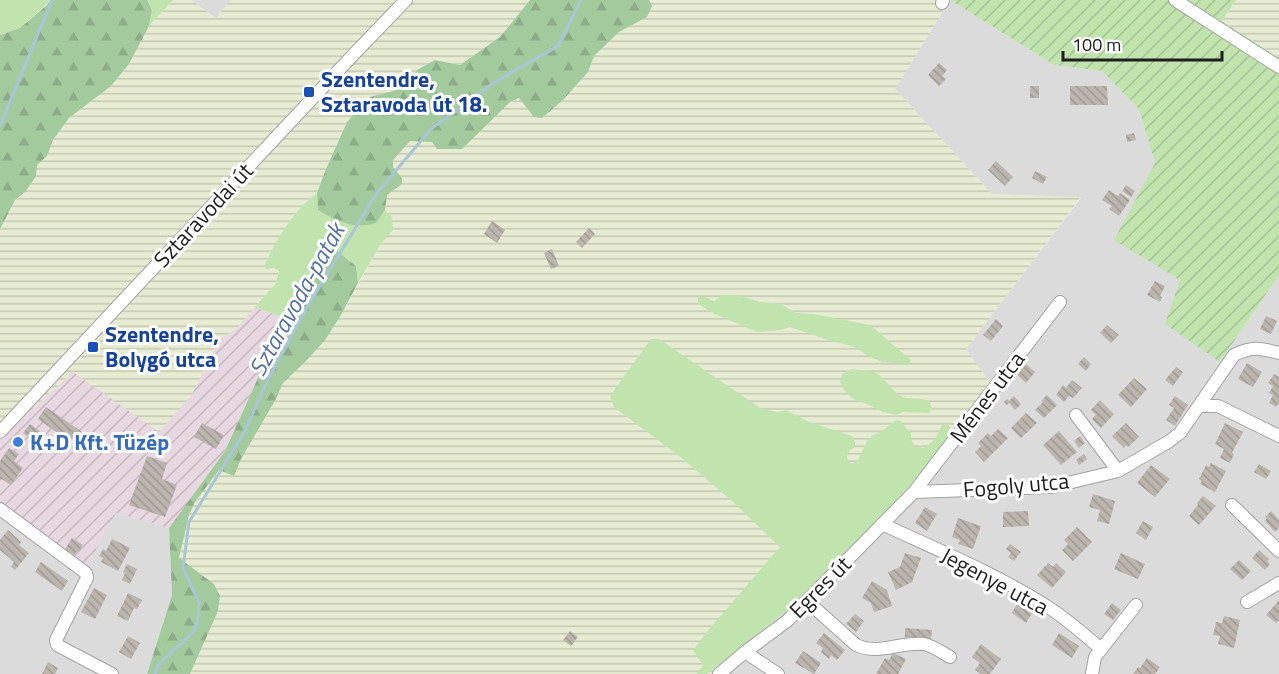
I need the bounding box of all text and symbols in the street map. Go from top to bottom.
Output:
scale bar [1063,24,1222,62]
text: 100 m [1072,31,1121,58]
place label: Szentendre, Sztaravoda út 18. [321,62,487,121]
marker: Szentendre, Sztaravoda út 18. [302,85,316,99]
street label: Sztaravodai út [145,155,261,275]
water label: Sztaravoda-patak [239,214,355,382]
place label: Szentendre, Bolygó utca [105,317,219,376]
marker: Szentendre, Bolygó utca [86,340,100,354]
street label: Ménes utca [941,344,1033,450]
place label: K+D Kft. Tüzép [30,425,169,459]
marker: K+D Kft. Tüzép [11,435,25,449]
street label: Fogoly utca [962,463,1070,507]
street label: Jegenye utca [935,538,1055,624]
street label: Egres út [781,548,859,626]

